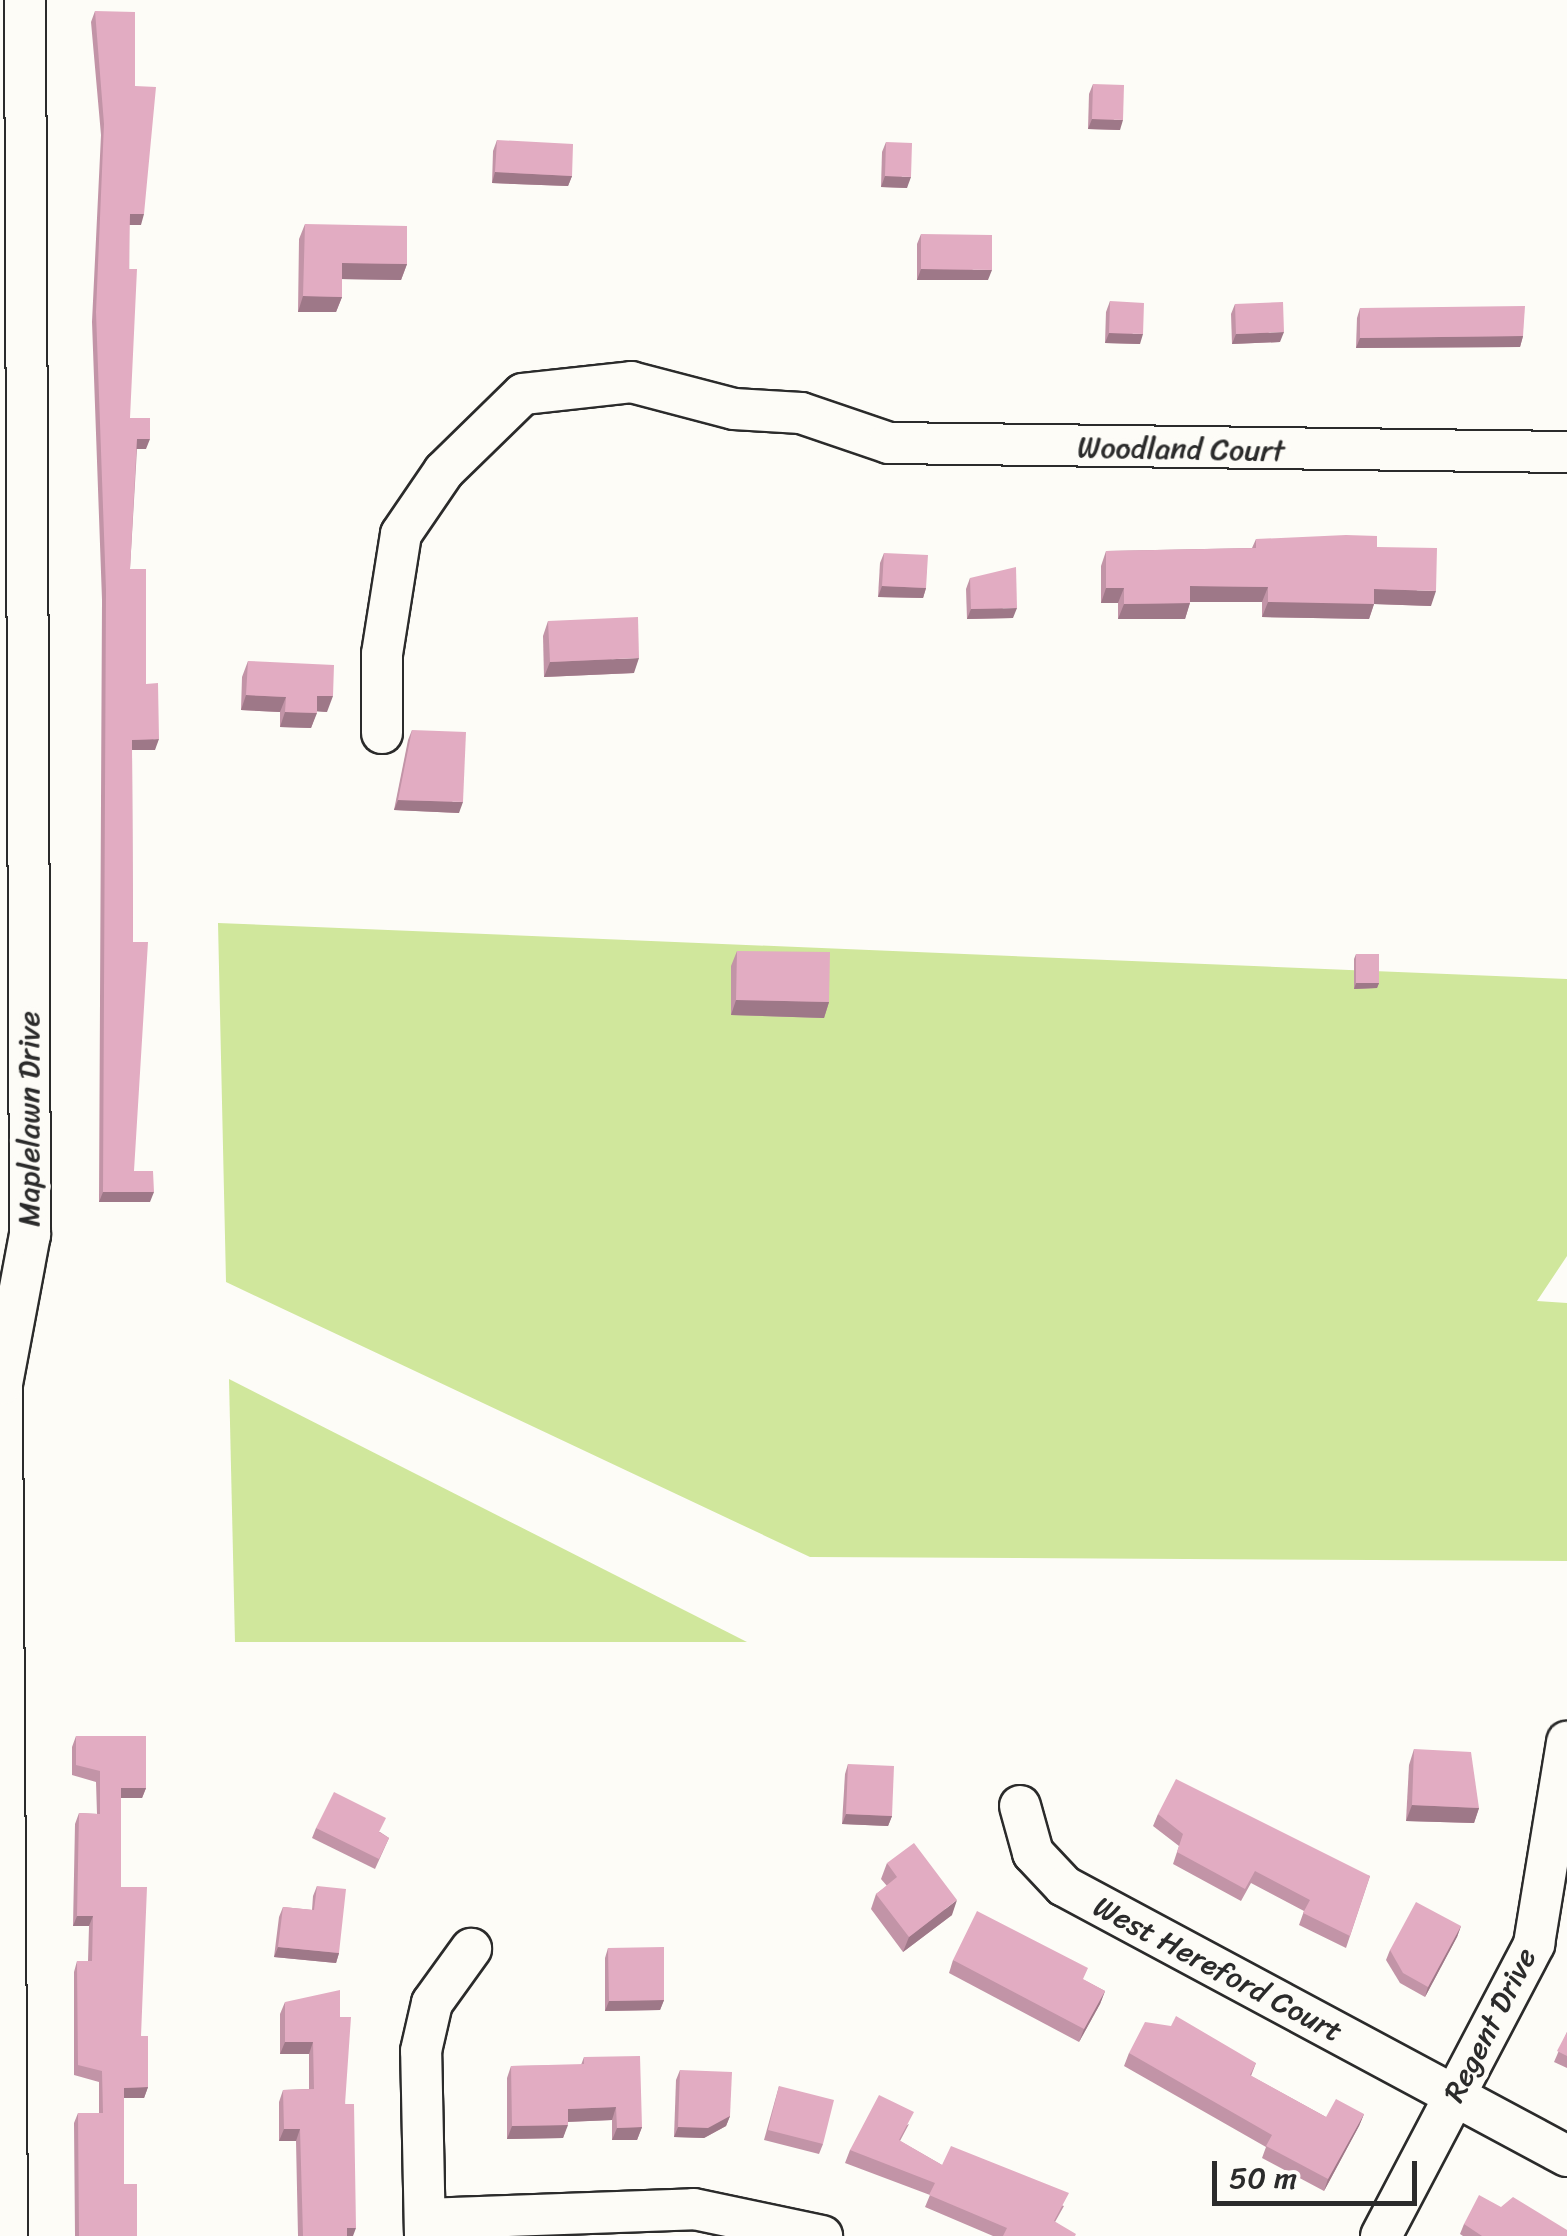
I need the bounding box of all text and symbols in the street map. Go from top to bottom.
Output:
street label: Woodland Court [1077,429,1285,469]
street label: Maplelawn Drive [11,1011,47,1227]
street label: West Hereford Court [1087,1888,1349,2050]
street label: Regent Drive [1436,1942,1544,2108]
scale bar [1217,2141,1422,2203]
text: 50 m [1229,2151,1297,2205]

